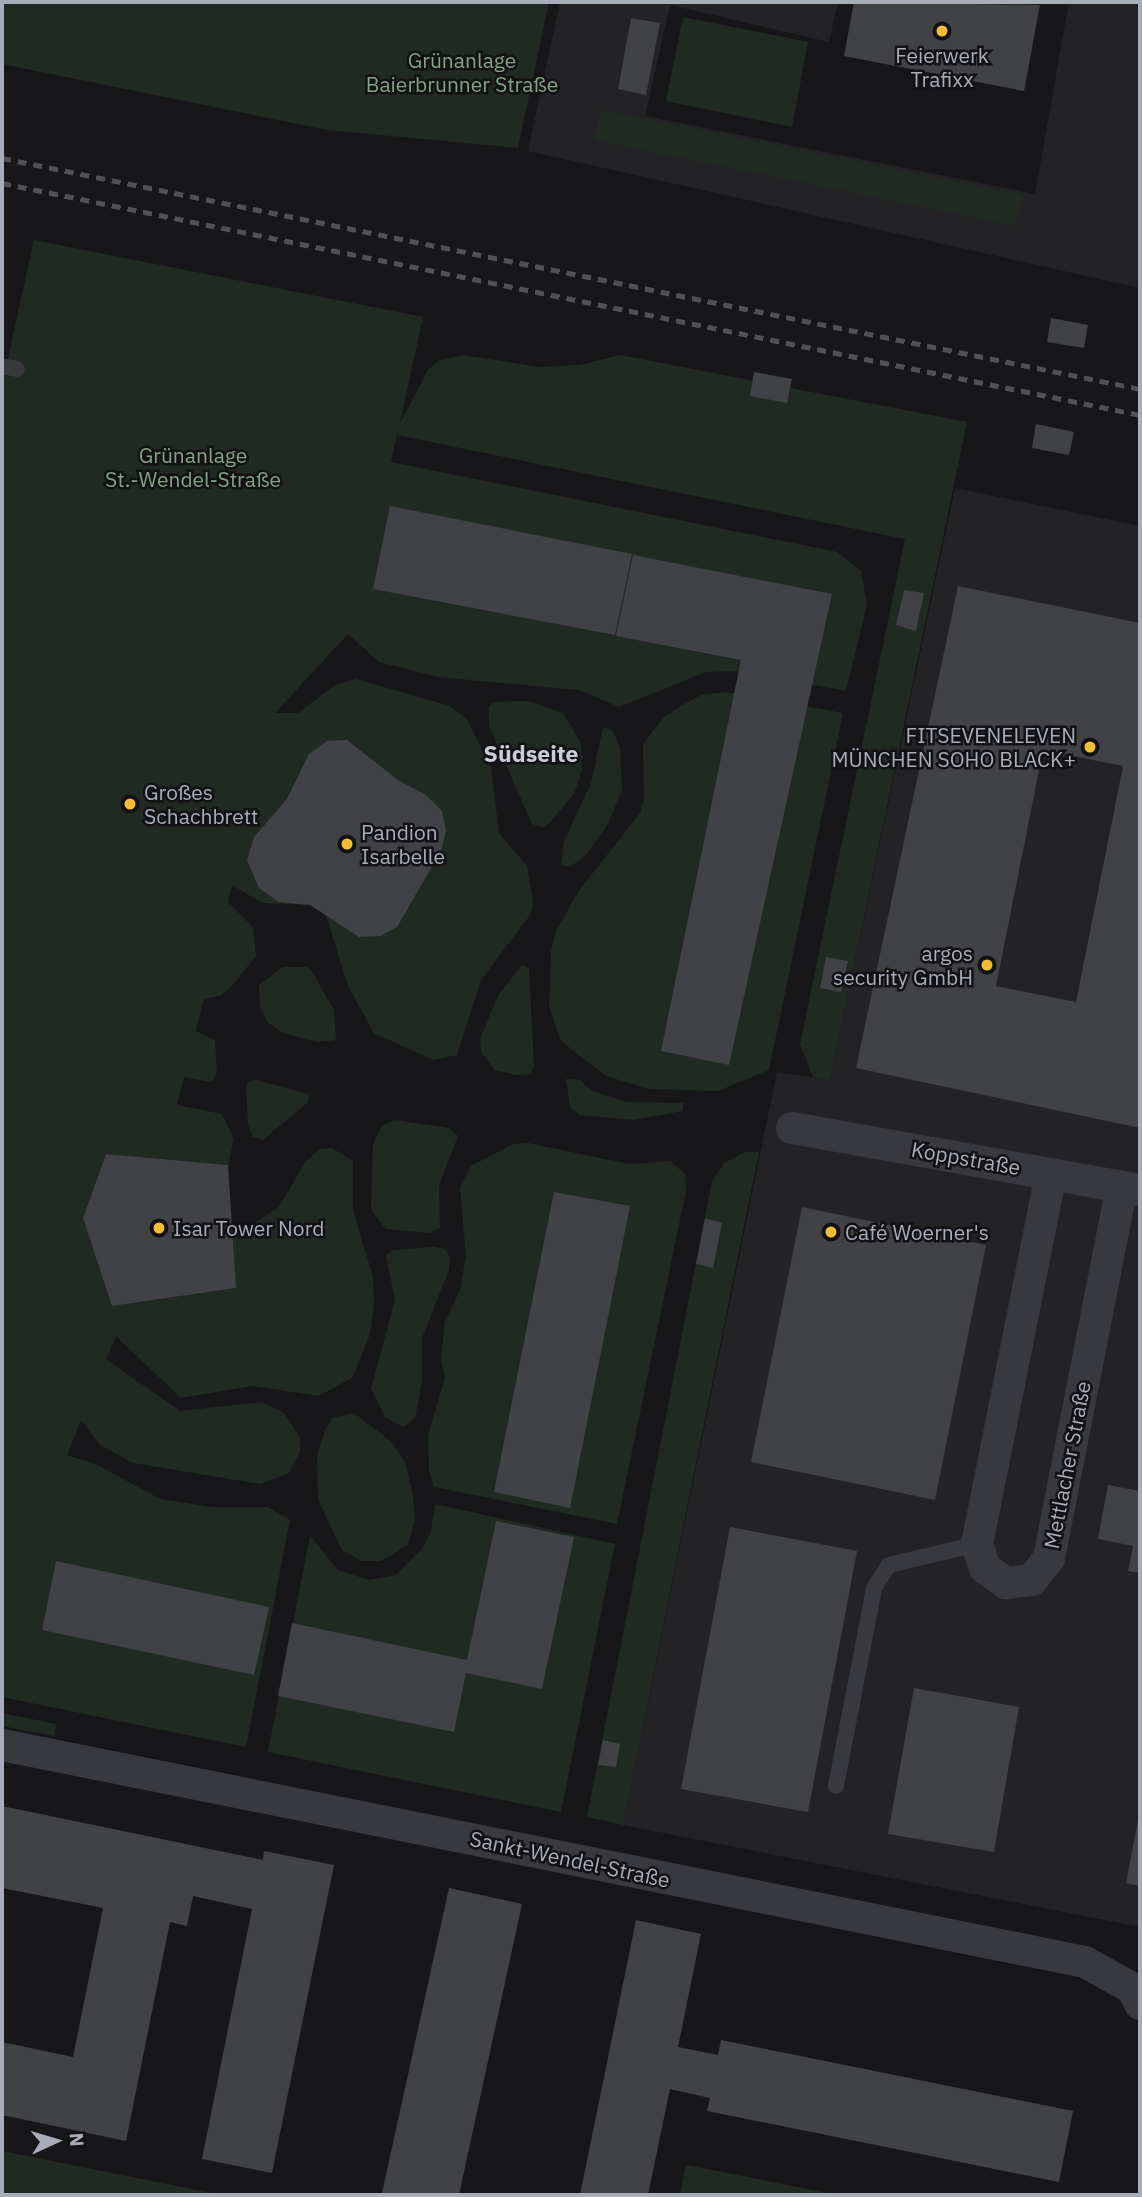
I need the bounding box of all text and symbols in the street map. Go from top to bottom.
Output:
marker: Feierwerk Trafixx [934,23,950,39]
place label: Feierwerk Trafixx [895,42,989,92]
park label: Grünanlage Baierbrunner Straße [366,47,558,97]
park label: Grünanlage St.-Wendel-Straße [105,442,281,492]
place label: FITSEVENELEVEN MÜNCHEN SOHO BLACK+ [831,722,1076,772]
district label: Südseite [484,739,578,767]
marker: FITSEVENELEVEN MÜNCHEN SOHO BLACK+ [1082,739,1098,755]
place label: Großes Schachbrett [144,779,258,829]
marker: Großes Schachbrett [122,796,138,812]
place label: Pandion Isarbelle [361,819,445,869]
marker: Pandion Isarbelle [339,836,355,852]
place label: argos security GmbH [833,940,973,990]
marker: argos security GmbH [979,957,995,973]
street label: Koppstraße [910,1136,1022,1180]
place label: Isar Tower Nord [173,1215,324,1241]
place label: Café Woerner's [845,1219,989,1245]
marker: Isar Tower Nord [151,1220,167,1236]
marker: Café Woerner's [823,1224,839,1240]
street label: Mettlacher Straße [1038,1379,1096,1551]
street label: Sankt-Wendel-Straße [468,1825,672,1893]
north arrow [21,2106,91,2176]
text: N [64,2132,89,2147]

